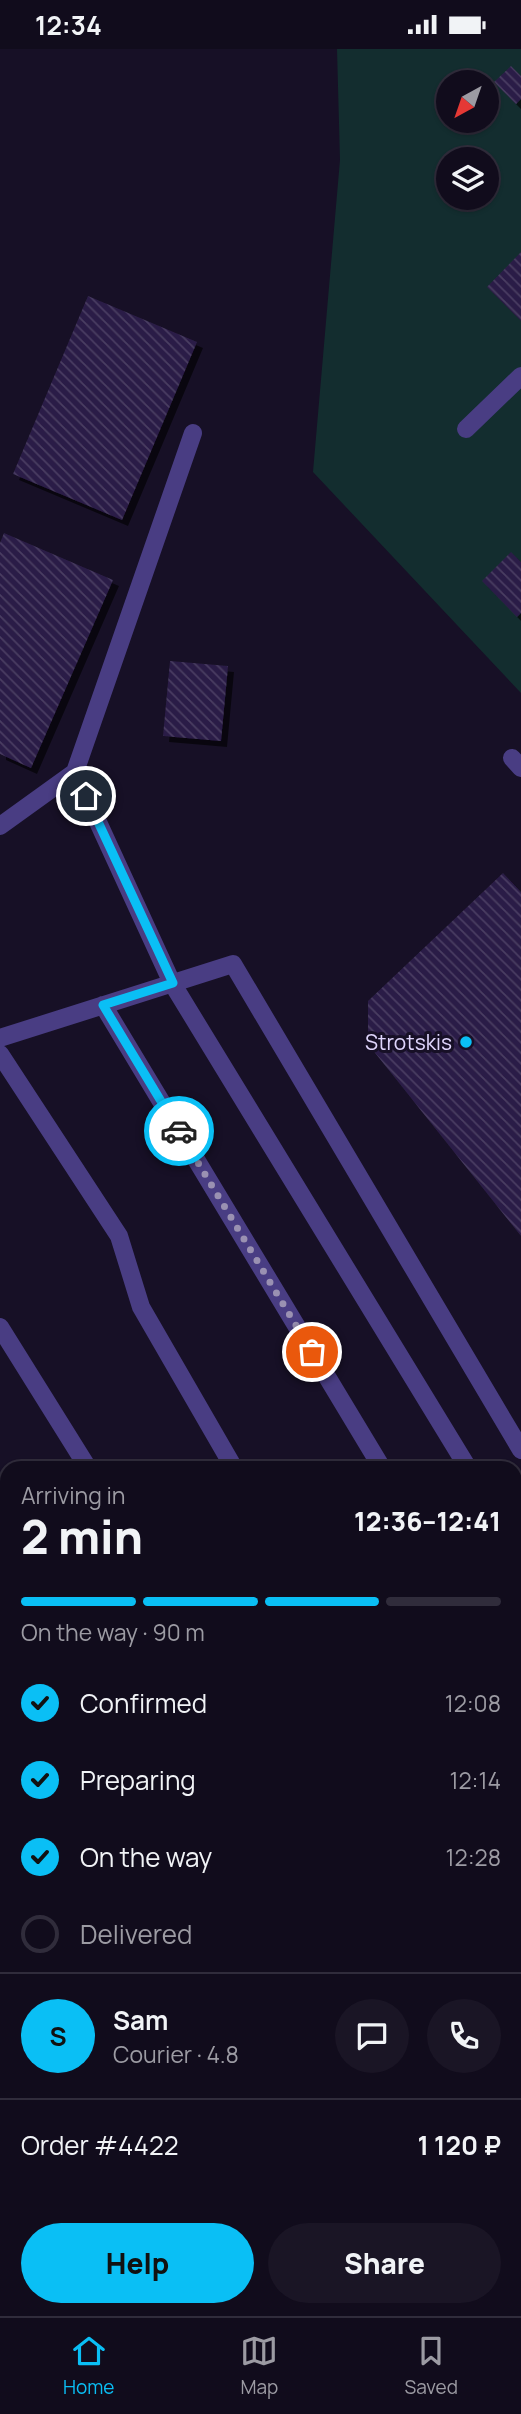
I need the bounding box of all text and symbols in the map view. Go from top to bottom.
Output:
text: 12:34 [35,7,102,43]
north arrow [436,70,499,133]
map controls [436,70,499,210]
button: layers [436,147,499,210]
pin [56,766,116,826]
icon: home [67,777,105,815]
place label: Strotskis [365,1028,452,1056]
marker: Strotskis [458,1034,474,1050]
courier [144,1096,214,1166]
icon: car [160,1112,198,1150]
pin [282,1322,342,1382]
icon: bag [293,1333,331,1371]
text: Arriving in [21,1479,126,1511]
text: 12:36–12:41 [354,1503,501,1539]
text: 2 min [21,1505,143,1568]
text: On the way · 90 m [21,1616,205,1648]
icon: check [21,1684,59,1722]
text: Confirmed [80,1685,207,1721]
text: 12:08 [445,1687,501,1719]
icon: check [21,1761,59,1799]
text: Preparing [80,1762,196,1798]
text: 12:14 [450,1764,501,1796]
icon: check [21,1838,59,1876]
text: On the way [80,1839,212,1875]
text: 12:28 [446,1841,501,1873]
text: Delivered [80,1916,192,1952]
button: chat [335,1999,409,2073]
button: phone [427,1999,501,2073]
text: Sam [113,2002,168,2038]
text: S [49,2018,67,2054]
text: Courier · 4.8 [113,2038,239,2070]
text: Order #4422 [21,2127,179,2163]
text: 1 120 ₽ [417,2127,501,2163]
button: Help [21,2223,254,2303]
button: Share [268,2223,501,2303]
tab: Home [63,2332,114,2400]
tab: Map [240,2332,278,2400]
tab: Saved [404,2332,458,2400]

